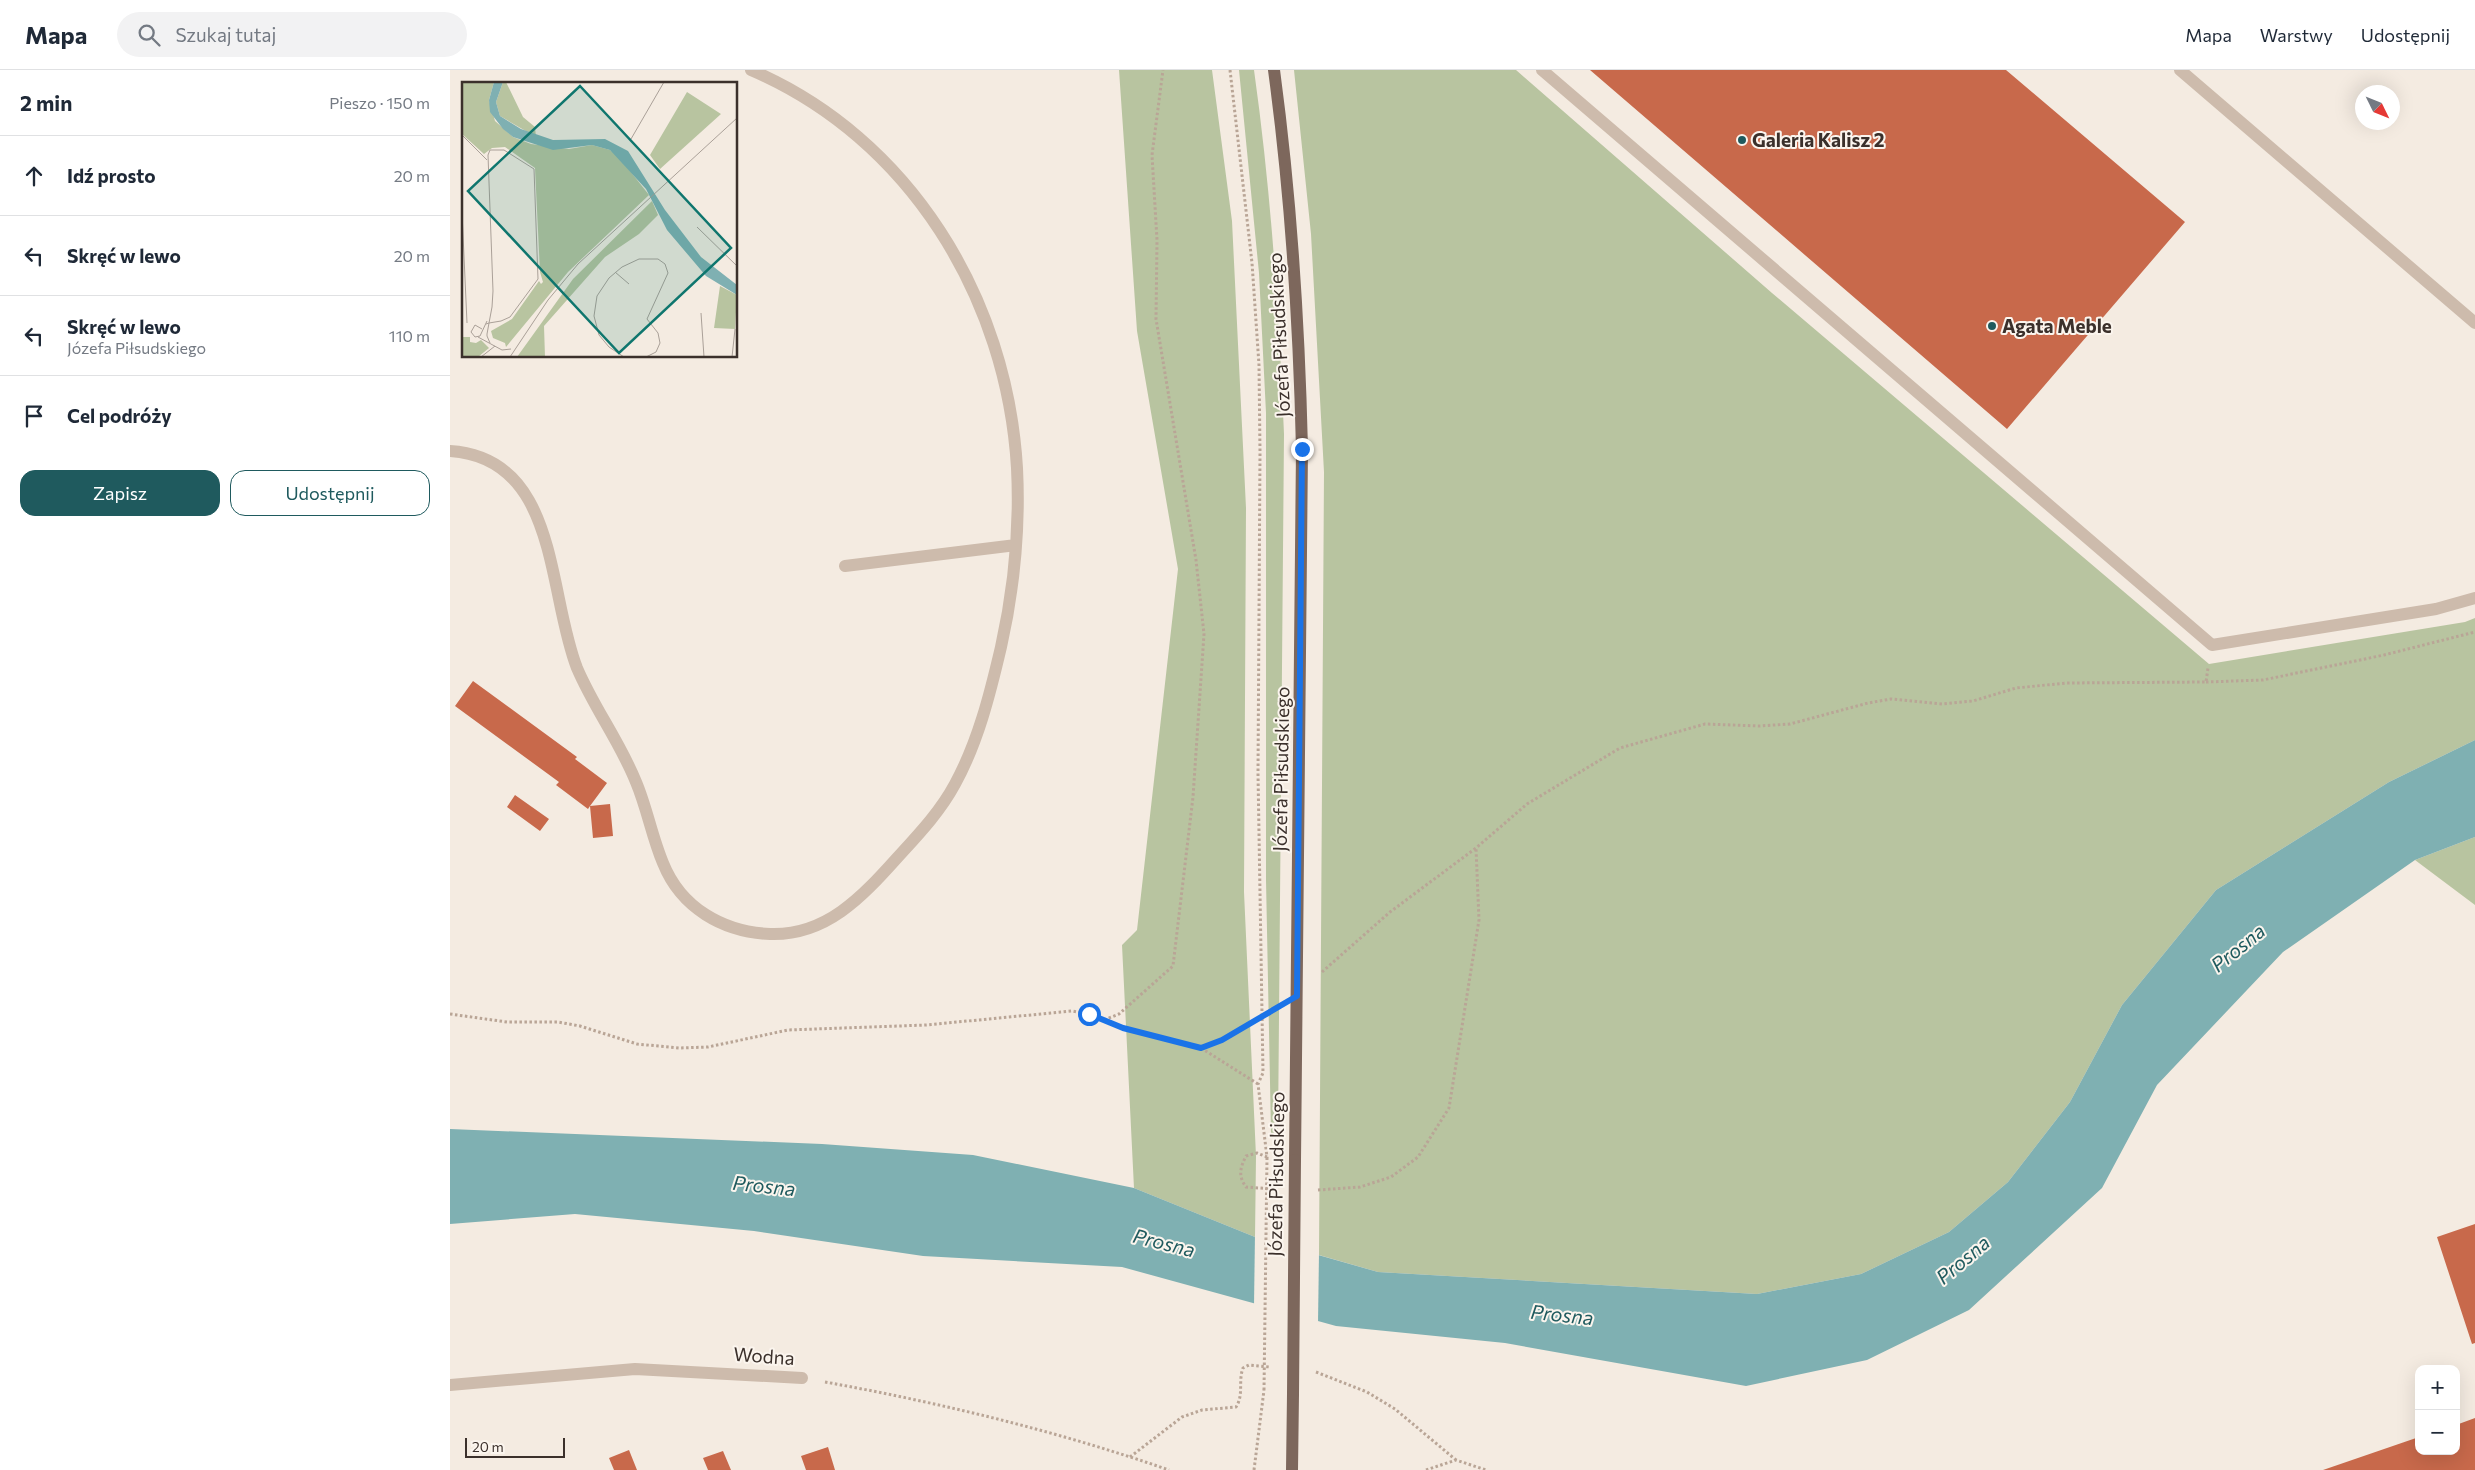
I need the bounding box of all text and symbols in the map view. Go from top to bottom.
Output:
search box [117,12,467,57]
text: Mapa [25,20,87,49]
icon: search [135,21,163,49]
text: Szukaj tutaj [175,23,276,46]
text: Mapa [2185,24,2232,46]
text: Warstwy [2260,24,2333,46]
text: Udostępnij [2361,24,2450,46]
inset map [462,82,738,358]
north arrow [2355,85,2400,130]
text: 2 min [20,90,72,115]
text: Pieszo · 150 m [329,93,430,112]
place label: Galeria Kalisz 2 [1752,128,1885,151]
marker: Galeria Kalisz 2 [1736,134,1748,146]
icon: ahead [20,162,48,190]
text: Idź prosto [67,164,156,187]
text: 20 m [394,166,430,185]
icon: left [20,242,48,270]
text: Skręć w lewo [67,244,181,267]
text: 20 m [394,246,430,265]
street label: Józefa Piłsudskiego [1263,252,1294,418]
place label: Agata Meble [2002,314,2112,337]
text: Skręć w lewo [67,315,181,338]
marker: Agata Meble [1986,320,1998,332]
icon: left [20,322,48,350]
text: 110 m [389,326,430,345]
text: Józefa Piłsudskiego [67,338,206,357]
icon: arrive [20,402,48,430]
text: Cel podróży [67,404,172,427]
route end [1291,438,1314,461]
button: Zapisz [20,470,220,516]
button: Udostępnij [230,470,430,516]
street label: Józefa Piłsudskiego [1268,686,1293,852]
water label: Prosna [2205,918,2269,976]
route start [1078,1003,1101,1026]
street label: Józefa Piłsudskiego [1263,1091,1288,1257]
water label: Prosna [732,1170,797,1200]
water label: Prosna [1131,1223,1198,1261]
water label: Prosna [1931,1230,1994,1289]
water label: Prosna [1530,1299,1595,1329]
street label: Wodna [733,1342,795,1369]
map controls [2415,1365,2460,1455]
button: + [2415,1365,2460,1410]
button: − [2415,1410,2460,1455]
scale bar [465,1435,565,1458]
text: 20 m [472,1438,504,1455]

